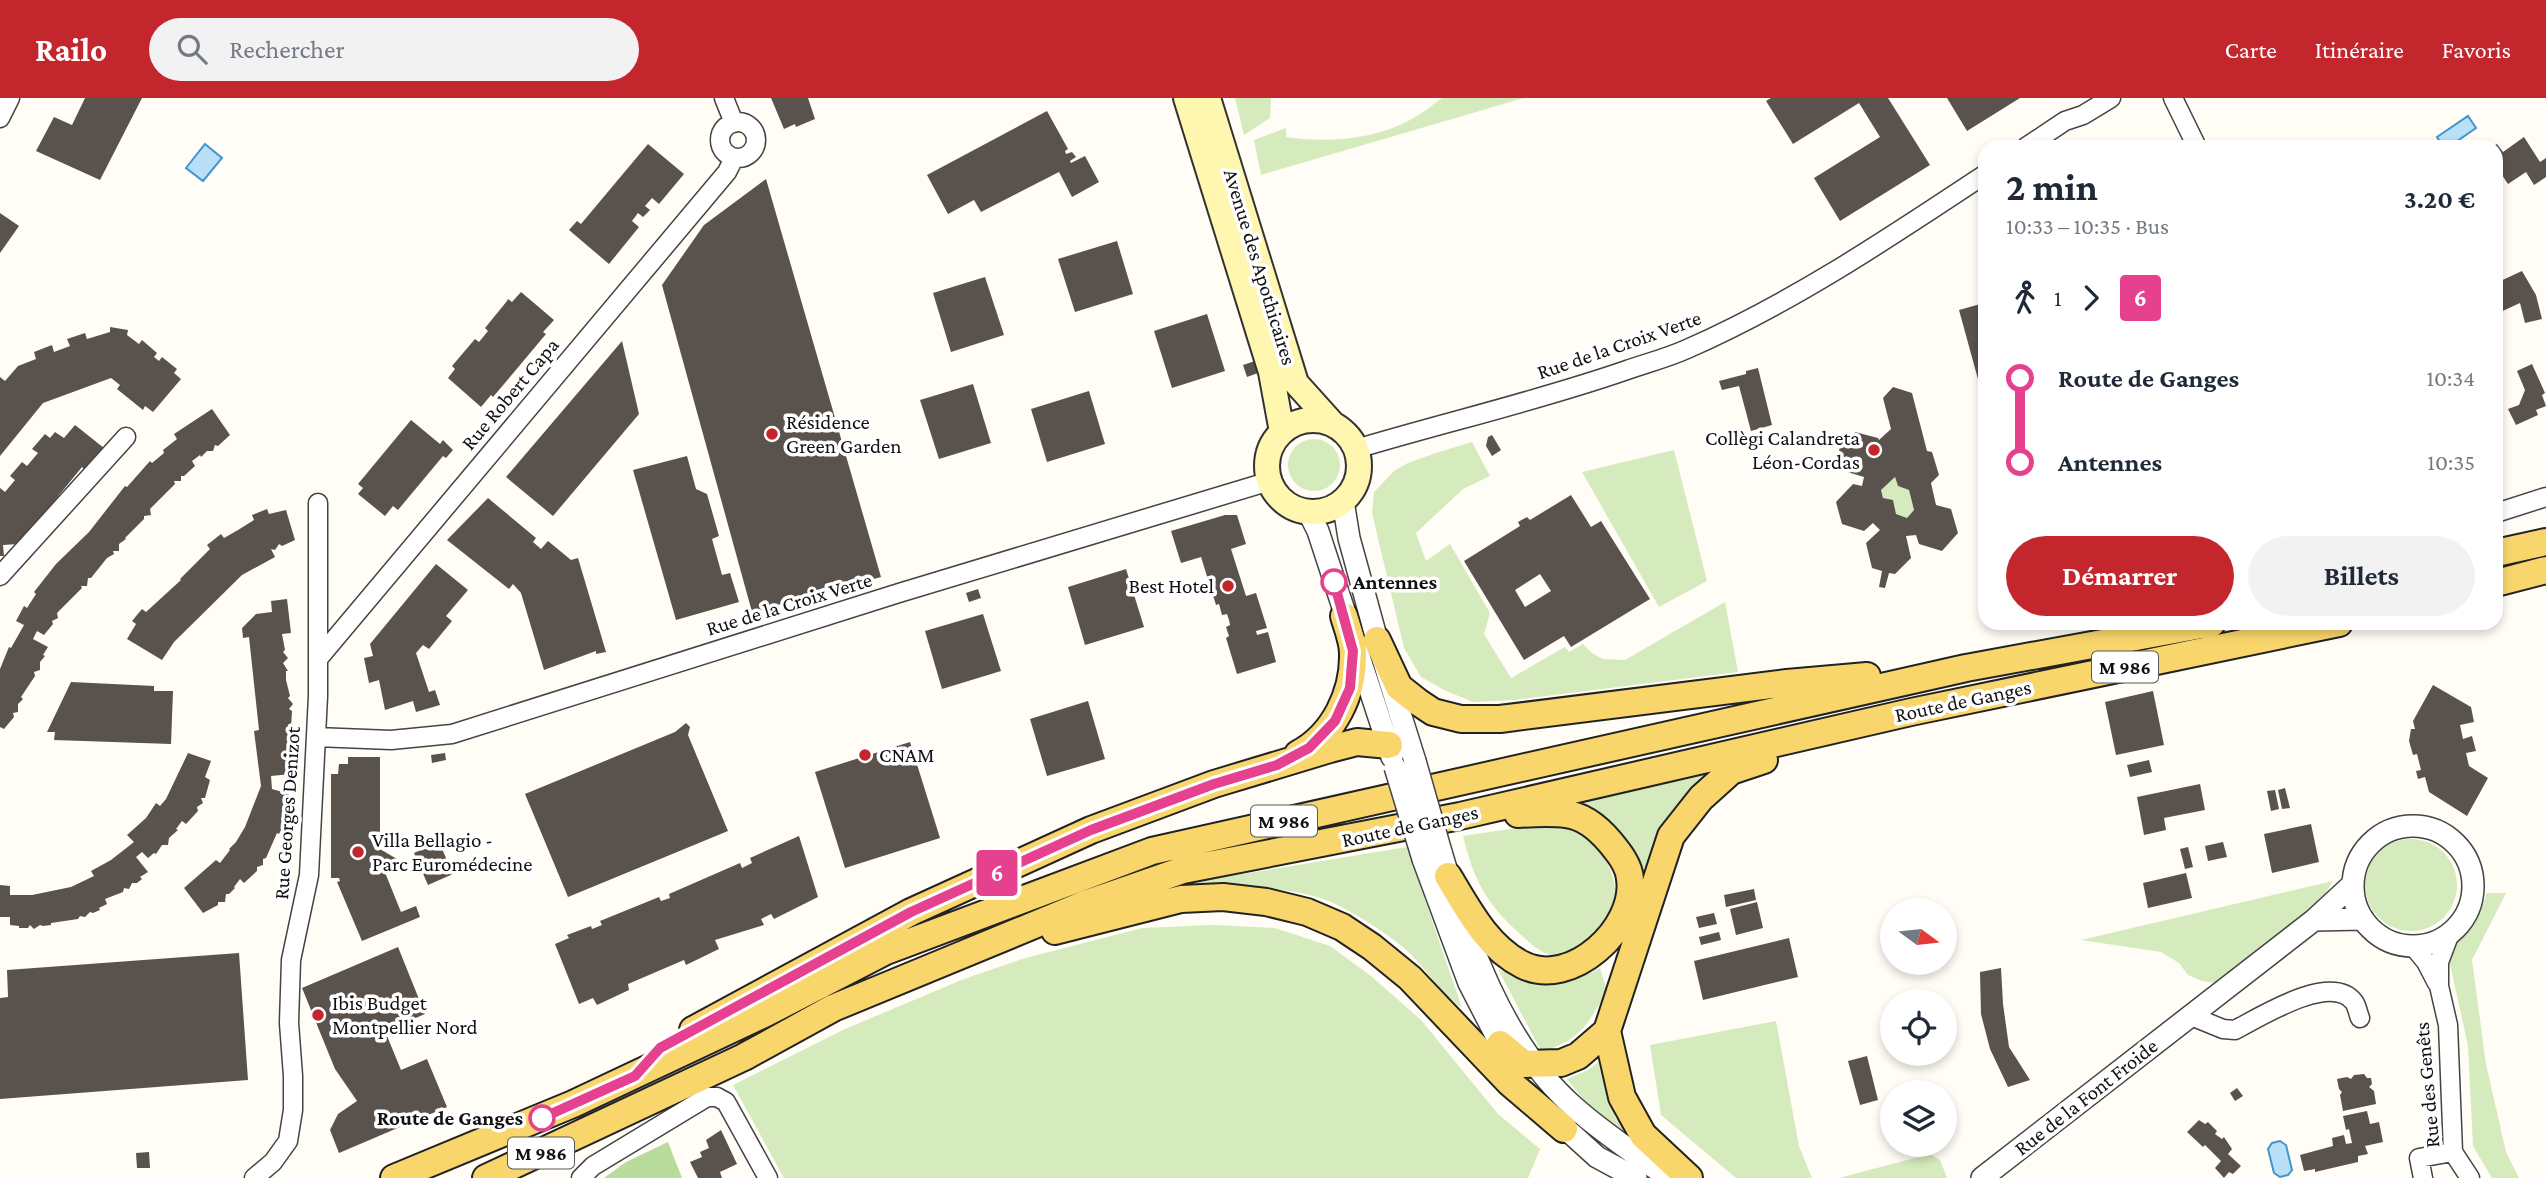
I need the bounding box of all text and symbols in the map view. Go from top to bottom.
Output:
search box [149,18,639,81]
icon: search [173,30,211,68]
text: Railo [35,31,107,68]
text: Rechercher [229,35,345,64]
text: Carte [2225,36,2277,63]
text: Itinéraire [2315,36,2404,63]
text: Favoris [2442,36,2511,63]
street label: Avenue des Apothicaires [1219,166,1301,368]
text: 2 min [2006,166,2098,208]
text: 3.20 € [2404,185,2475,214]
text: 10:33 – 10:35 · Bus [2006,213,2169,239]
icon: walk [2006,279,2044,317]
icon: forward [2072,279,2110,317]
text: 6 [2134,284,2147,311]
text: 1 [2054,285,2062,311]
street label: Rue de la Croix Verte [1534,306,1704,384]
street label: Rue Robert Capa [456,333,564,455]
text: Route de Ganges [2058,364,2239,393]
text: 10:34 [2426,365,2475,391]
place label: Résidence Green Garden [786,410,902,458]
marker: Résidence Green Garden [764,426,780,442]
place label: Collègi Calandreta Léon-Cordas [1705,426,1860,474]
marker: Collègi Calandreta Léon-Cordas [1866,442,1882,458]
text: Antennes [2058,448,2162,477]
text: 10:35 [2427,449,2475,475]
button: Démarrer [2006,536,2234,616]
button: Billets [2248,536,2475,616]
street label: Rue de la Croix Verte [703,567,875,641]
marker: Antennes [1321,569,1347,595]
place label: Antennes [1352,570,1438,594]
place label: Best Hotel [1128,574,1214,598]
marker: Best Hotel [1220,578,1236,594]
road number: M 986 [2092,652,2158,682]
street label: Route de Ganges [1893,675,2033,727]
street label: Rue Georges Denizot [269,725,305,900]
place label: CNAM [879,743,934,767]
marker: CNAM [857,747,873,763]
street label: Route de Ganges [1340,800,1480,852]
road number: M 986 [1251,806,1317,836]
place label: Villa Bellagio - Parc Euromédecine [372,828,533,876]
marker: Villa Bellagio - Parc Euromédecine [350,844,366,860]
line badge: 6 [974,850,1020,896]
text: 6 [990,859,1004,886]
north arrow [1880,898,1956,975]
map controls [1880,898,1957,1157]
button: locate [1880,989,1957,1066]
place label: Ibis Budget Montpellier Nord [332,991,478,1039]
marker: Ibis Budget Montpellier Nord [310,1007,326,1023]
street label: Rue des Genêts [2410,1021,2444,1149]
street label: Rue de la Font Froide [2010,1034,2162,1160]
button: layers [1880,1080,1957,1157]
marker: Route de Ganges [529,1105,555,1131]
place label: Route de Ganges [377,1106,523,1130]
road number: M 986 [508,1138,574,1168]

